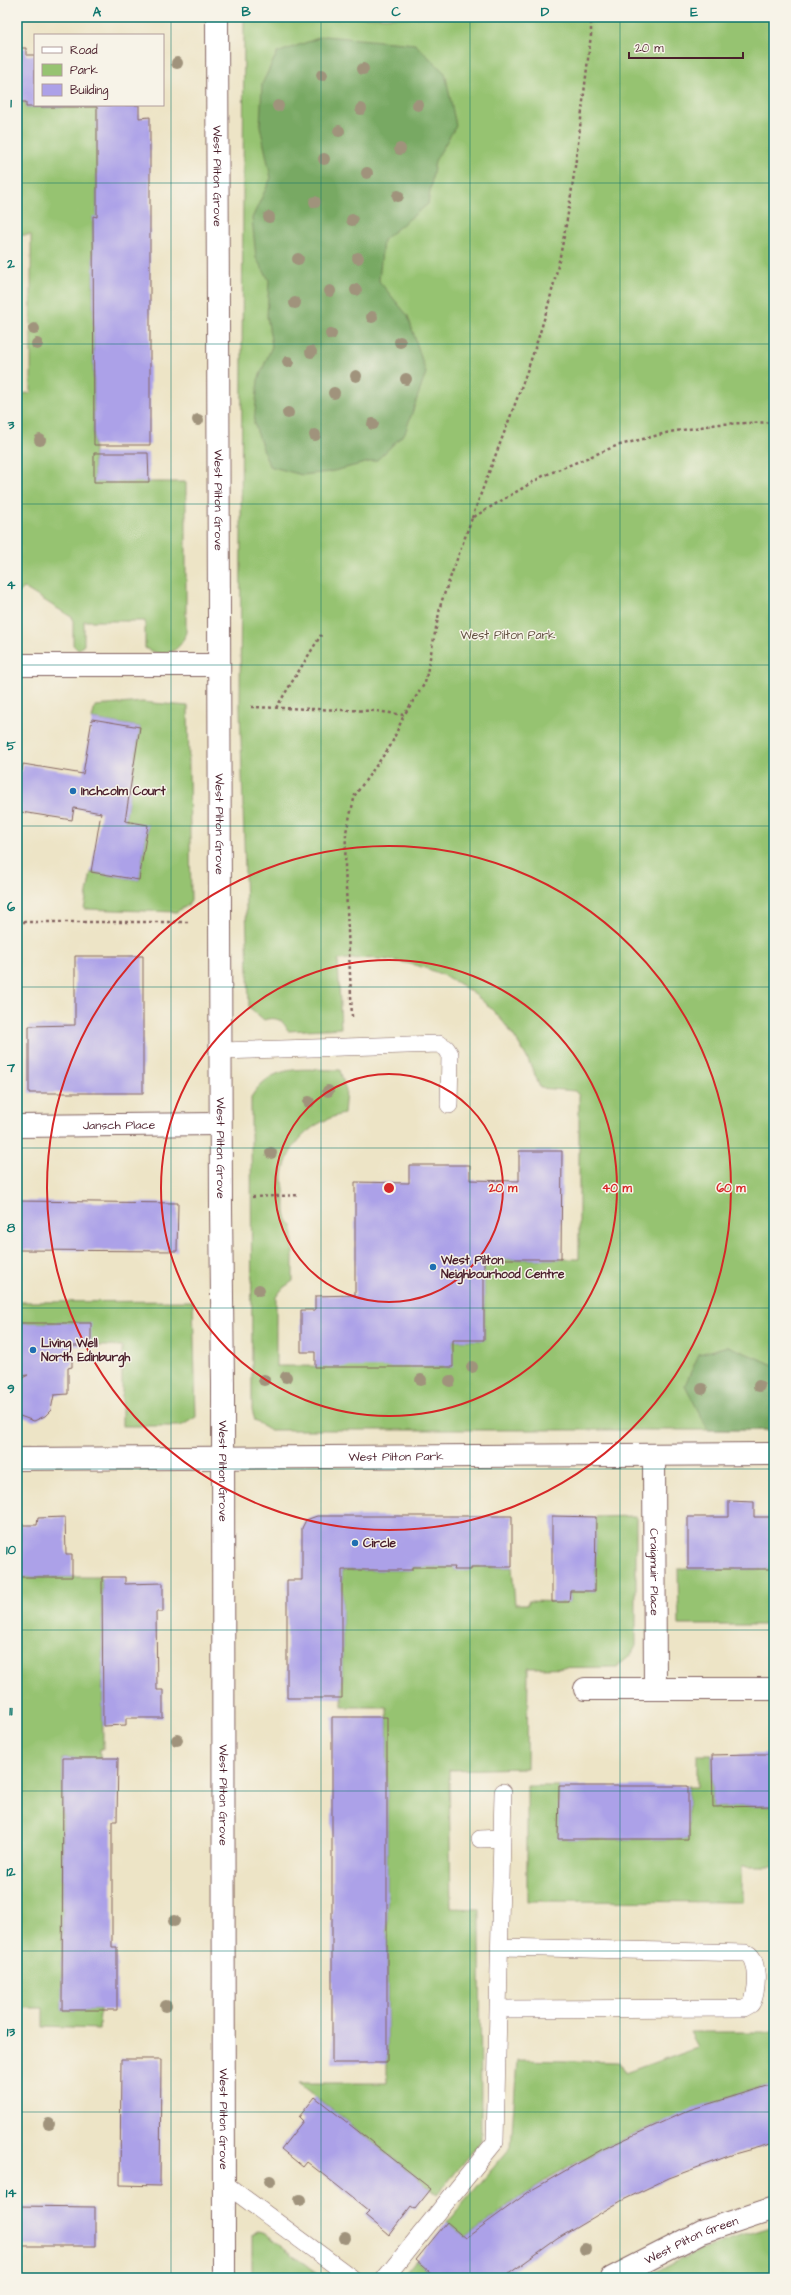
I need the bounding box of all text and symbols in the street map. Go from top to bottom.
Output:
text: A [93,3,102,21]
text: B [241,3,251,21]
text: C [391,3,401,21]
text: D [541,3,550,21]
text: E [690,3,698,21]
legend [34,34,164,106]
scale bar [629,34,743,60]
text: 20 m [635,40,664,57]
text: Road [70,42,98,59]
text: Park [70,62,98,79]
text: Building [70,82,108,100]
text: 1 [10,94,12,112]
street label: West Pilton Grove [208,125,226,227]
text: 2 [6,255,15,273]
text: 3 [7,416,15,434]
street label: West Pilton Grove [209,449,227,551]
text: 4 [7,576,16,594]
park label: West Pilton Park [461,627,556,644]
text: 5 [6,737,16,755]
street label: West Pilton Grove [211,773,228,875]
place label: Inchcolm Court [81,783,166,800]
marker: Inchcolm Court [68,786,78,796]
text: 6 [7,898,16,916]
text: 7 [6,1059,16,1077]
street label: West Pilton Grove [212,1097,229,1199]
street label: Jansch Place [83,1117,156,1134]
text: 20 m [488,1180,518,1197]
text: 40 m [602,1180,633,1197]
text: 60 m [716,1180,746,1197]
centre of rings [382,1181,396,1195]
text: 8 [7,1219,16,1237]
place label: West Pilton Neighbourhood Centre [440,1252,565,1285]
marker: West Pilton Neighbourhood Centre [428,1262,438,1272]
place label: Living Well North Edinburgh [41,1335,131,1368]
marker: Living Well North Edinburgh [28,1345,38,1355]
text: 9 [7,1380,15,1398]
street label: West Pilton Grove [214,1420,231,1522]
street label: West Pilton Park [348,1448,444,1466]
street label: Craigmuir Place [644,1528,663,1616]
place label: Circle [363,1535,396,1552]
marker: Circle [350,1538,360,1548]
text: 10 [6,1541,17,1559]
text: 11 [9,1702,13,1720]
street label: West Pilton Grove [214,1744,232,1846]
text: 12 [6,1863,16,1881]
text: 13 [7,2023,16,2041]
street label: West Pilton Grove [215,2068,232,2170]
text: 14 [6,2184,16,2202]
street label: West Pilton Green [642,2213,740,2269]

